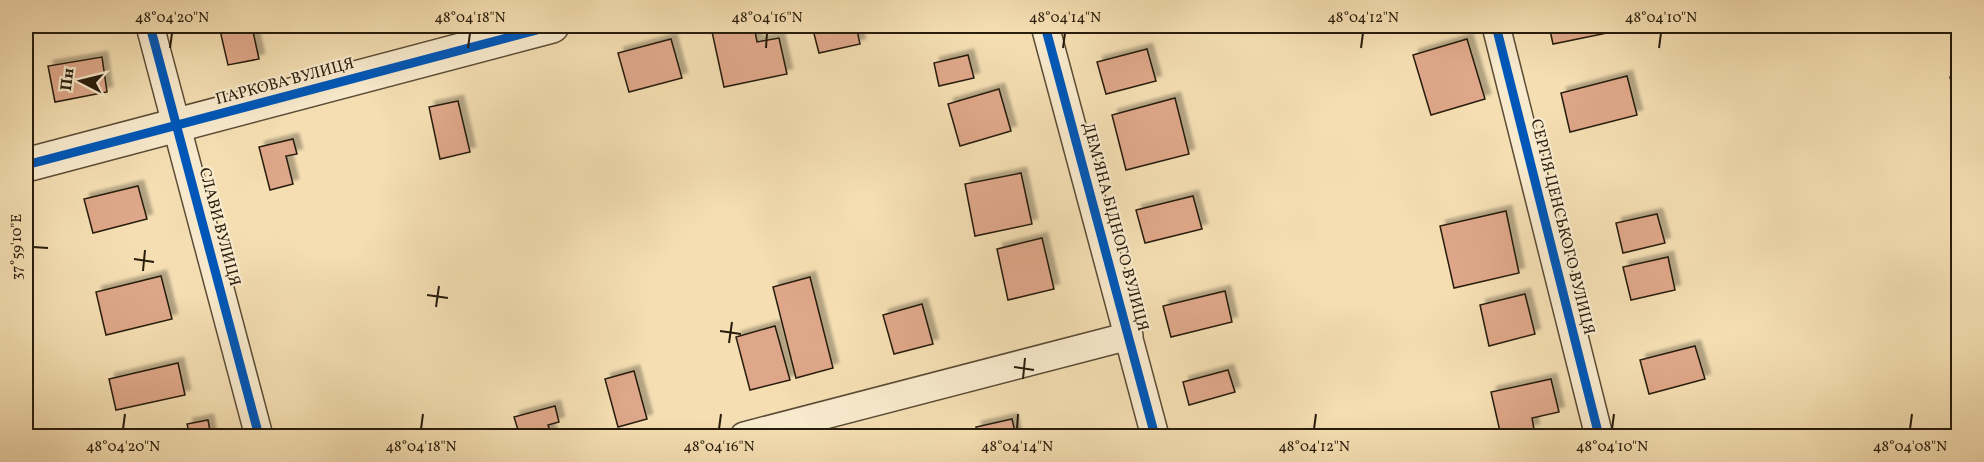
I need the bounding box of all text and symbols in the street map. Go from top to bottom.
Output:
text: 48°04'20"N [135,8,209,29]
text: 48°04'18"N [434,8,506,29]
text: 48°04'16"N [731,8,803,29]
text: 48°04'14"N [1029,8,1101,29]
text: 48°04'12"N [1327,8,1399,29]
text: 48°04'10"N [1625,8,1697,29]
north arrow [51,51,111,111]
street label: ПАРКОВА ВУЛИЦЯ [213,53,357,111]
text: Пн [56,67,80,92]
street label: СЕРГІЯ ЦЕНСЬКОГО ВУЛИЦЯ [1525,117,1599,337]
street label: ДЕМ’ЯНА БІДНОГО ВУЛИЦЯ [1076,120,1154,334]
street label: СЛАВИ ВУЛИЦЯ [193,165,245,289]
text: 37°59'10"E [7,214,28,280]
text: 48°04'20"N [86,437,160,458]
text: 48°04'18"N [385,437,457,458]
text: 48°04'16"N [683,437,755,458]
text: 48°04'14"N [981,437,1053,458]
text: 48°04'12"N [1278,437,1350,458]
text: 48°04'10"N [1576,437,1648,458]
text: 48°04'08"N [1873,437,1947,458]

